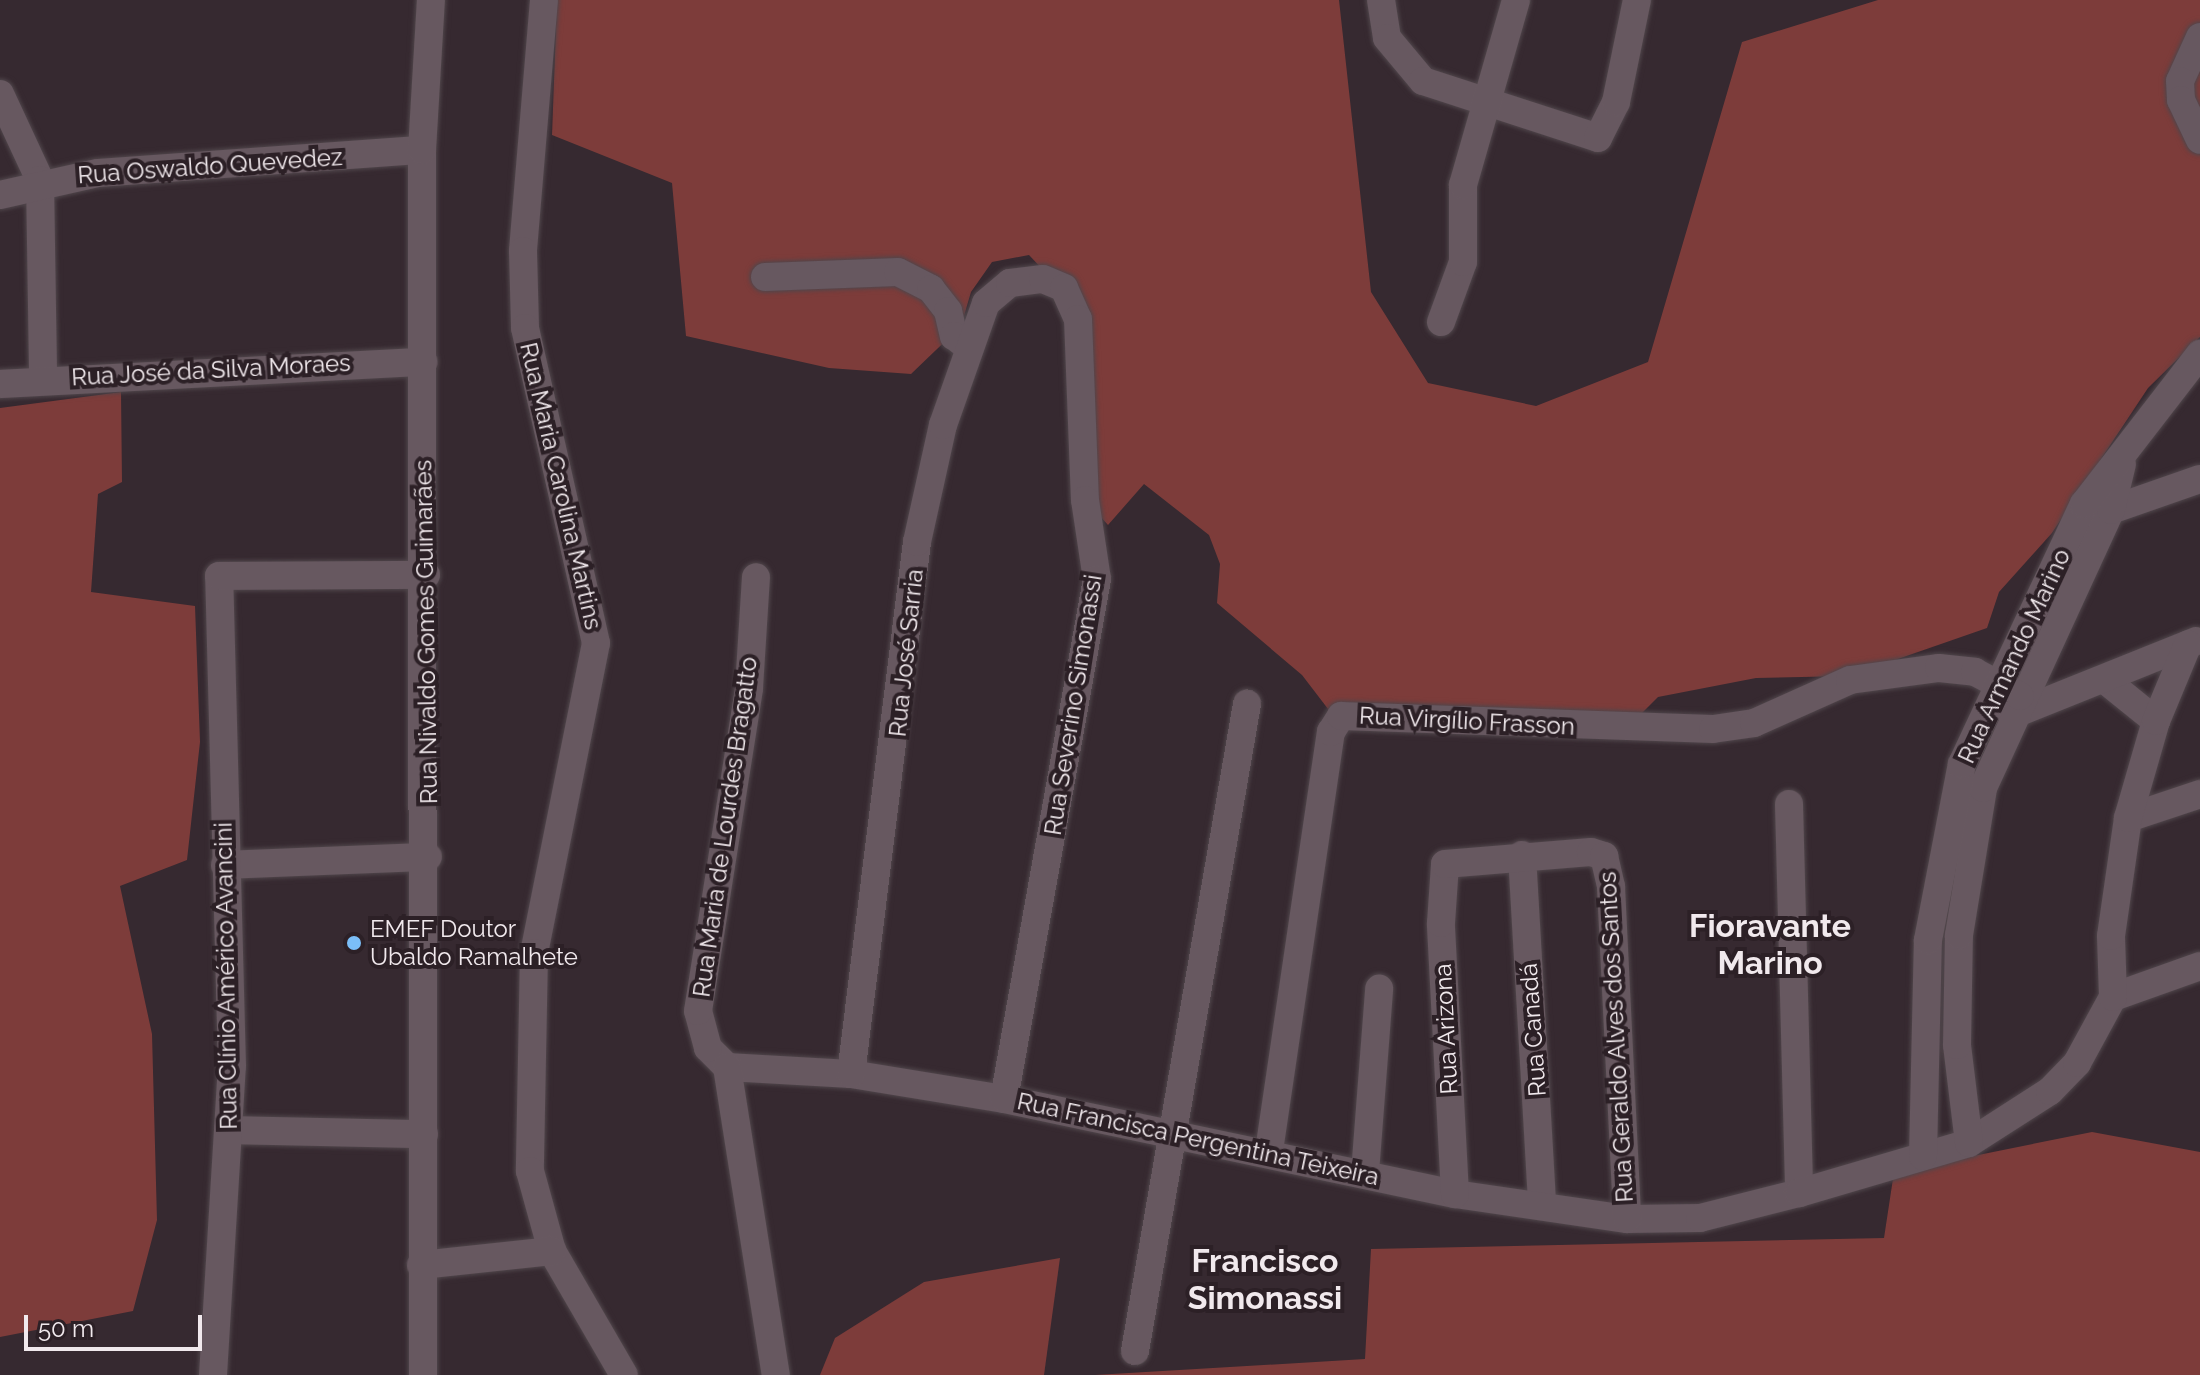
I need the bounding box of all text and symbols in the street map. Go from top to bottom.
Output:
street label: Rua Oswaldo Quevedez [77,142,343,190]
street label: Rua Maria Carolina Martins [514,340,608,632]
street label: Rua José da Silva Moraes [70,348,352,392]
street label: Rua Nivaldo Gomes Guimarães [409,460,443,804]
street label: Rua Armando Marino [1952,544,2076,768]
street label: Rua José Sarria [883,567,929,739]
street label: Rua Severino Simonassi [1038,573,1108,837]
street label: Rua Maria de Lourdes Bragatto [687,655,763,999]
street label: Rua Virgílio Frasson [1358,701,1576,741]
street label: Rua Clínio Américo Avancini [209,821,243,1131]
street label: Rua Geraldo Alves dos Santos [1593,870,1639,1204]
district label: Fioravante Marino [1689,908,1851,983]
place label: EMEF Doutor Ubaldo Ramalhete [370,915,578,971]
marker: EMEF Doutor Ubaldo Ramalhete [345,934,363,952]
street label: Rua Arizona [1428,962,1464,1096]
street label: Rua Canadá [1514,962,1552,1098]
street label: Rua Francisca Pergentina Teixeira [1014,1086,1382,1192]
district label: Francisco Simonassi [1188,1243,1342,1318]
scale bar [28,1299,206,1349]
text: 50 m [38,1314,94,1343]

